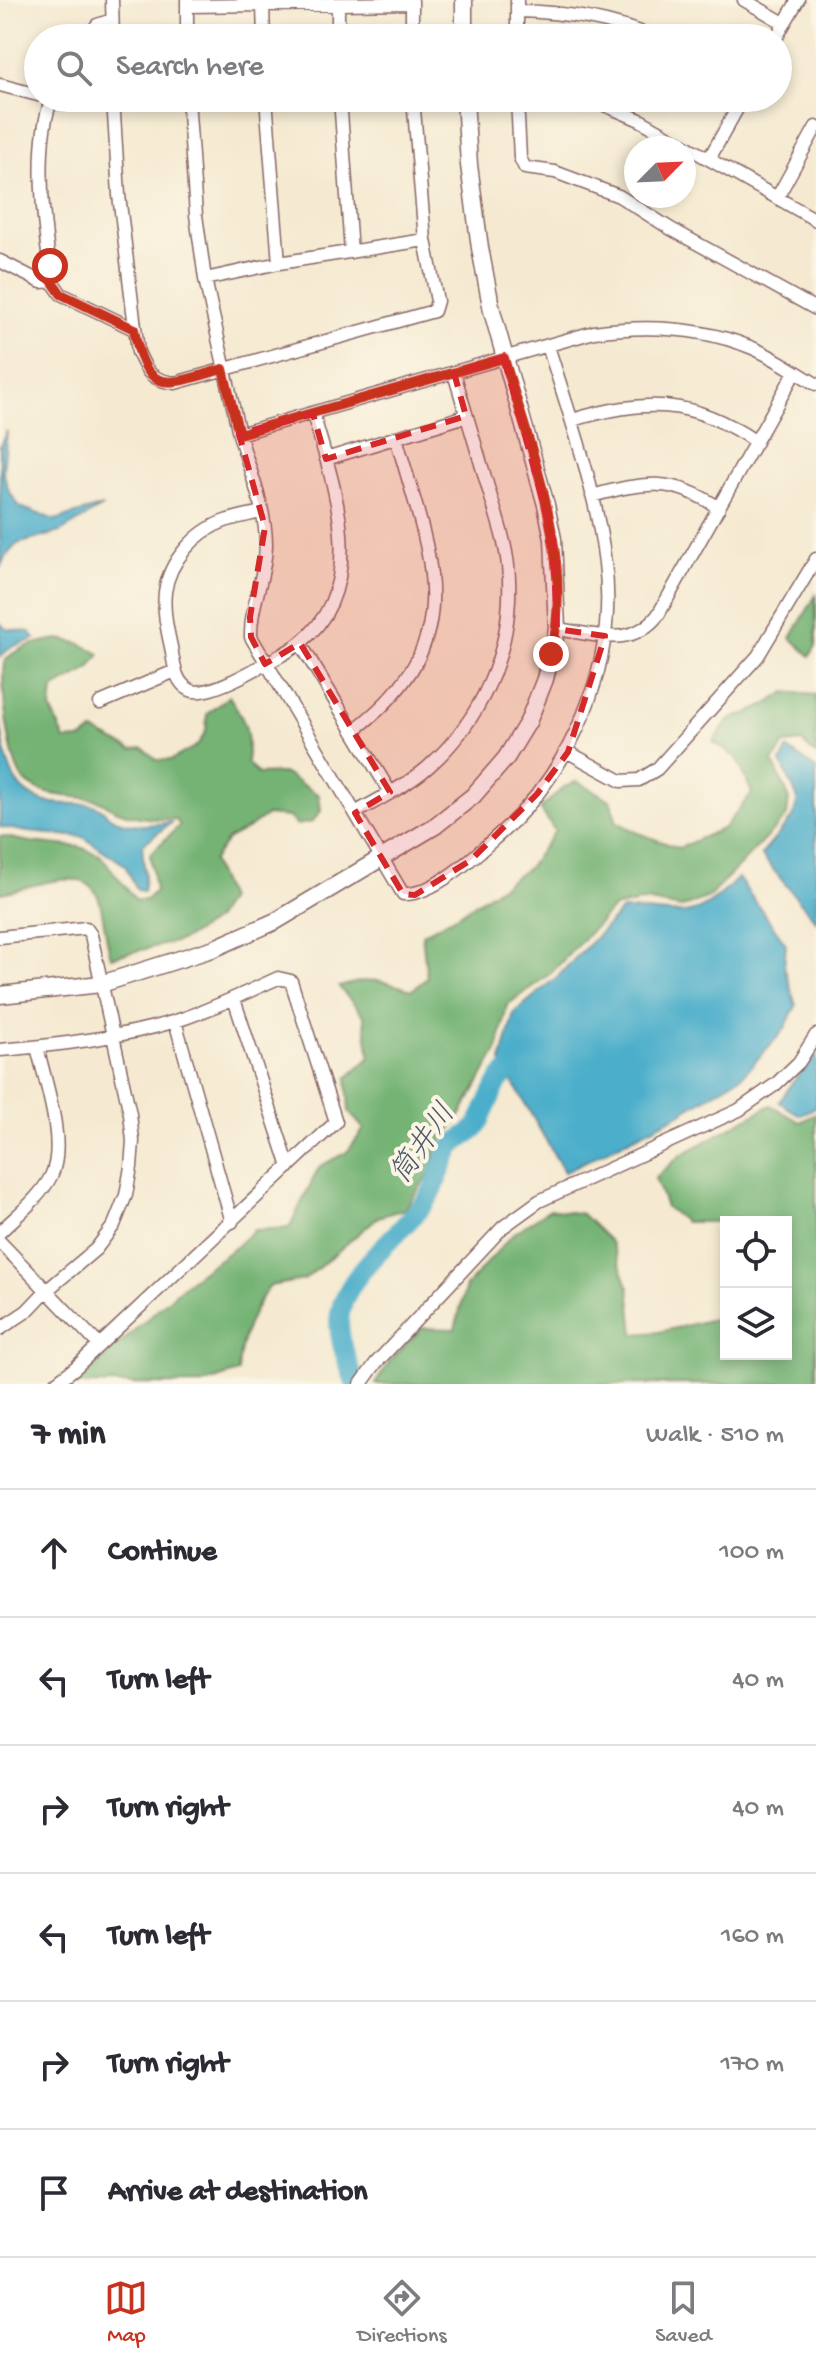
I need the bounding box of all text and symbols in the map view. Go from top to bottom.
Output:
search box [24,24,792,112]
icon: search [52,46,96,90]
text: Search here [116,51,264,86]
north arrow [624,136,696,208]
route start [32,248,68,284]
route end [533,636,569,672]
water label: 筒井川 [383,1097,465,1192]
map controls [720,1216,792,1360]
button: locate [720,1216,792,1288]
button: layers [720,1288,792,1360]
text: 7 min [32,1416,105,1456]
text: Walk · 510 m [646,1421,784,1452]
icon: ahead [32,1531,76,1575]
text: Continue [108,1536,217,1571]
text: 100 m [719,1538,784,1569]
icon: left [32,1659,76,1703]
text: Turn left [108,1664,209,1699]
text: 40 m [732,1666,784,1697]
icon: right [32,1787,76,1831]
text: Turn right [108,1792,228,1827]
text: 40 m [732,1794,784,1825]
icon: left [32,1915,76,1959]
text: Turn left [108,1920,209,1955]
text: 160 m [721,1922,784,1953]
icon: right [32,2043,76,2087]
text: Turn right [108,2048,228,2083]
text: 170 m [721,2050,784,2081]
icon: arrive [32,2171,76,2215]
text: Arrive at destination [108,2176,368,2211]
tab: Map [104,2276,148,2350]
tab: Directions [357,2276,447,2350]
tab: Saved [655,2276,712,2350]

